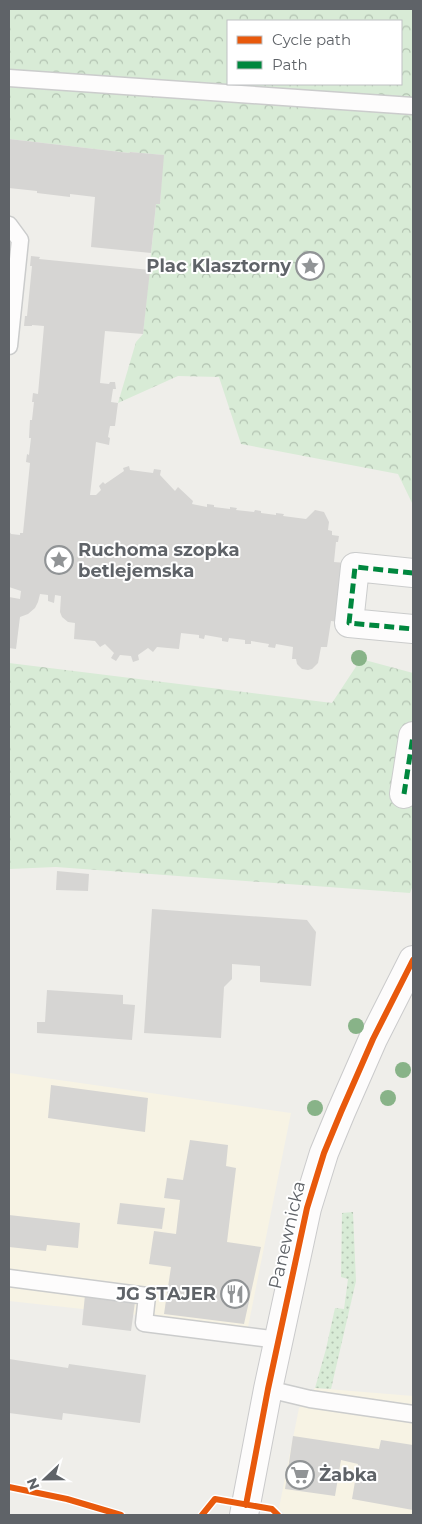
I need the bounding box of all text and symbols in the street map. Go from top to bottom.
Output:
legend [227,20,402,85]
text: Cycle path [272,30,351,49]
text: Path [272,55,308,74]
place icon: Plac Klasztorny [295,251,325,281]
place label: Plac Klasztorny [146,255,291,277]
place label: Ruchoma szopka betlejemska [78,539,240,582]
place icon: Ruchoma szopka betlejemska [44,545,74,575]
street label: Panewnicka [264,1179,310,1291]
restaurant icon: JG STAJER [220,1279,250,1309]
place label: JG STAJER [115,1283,216,1305]
north arrow [20,1454,70,1504]
supermarket icon: Żabka [285,1460,315,1490]
place label: Żabka [319,1464,377,1486]
text: N [22,1475,43,1492]

